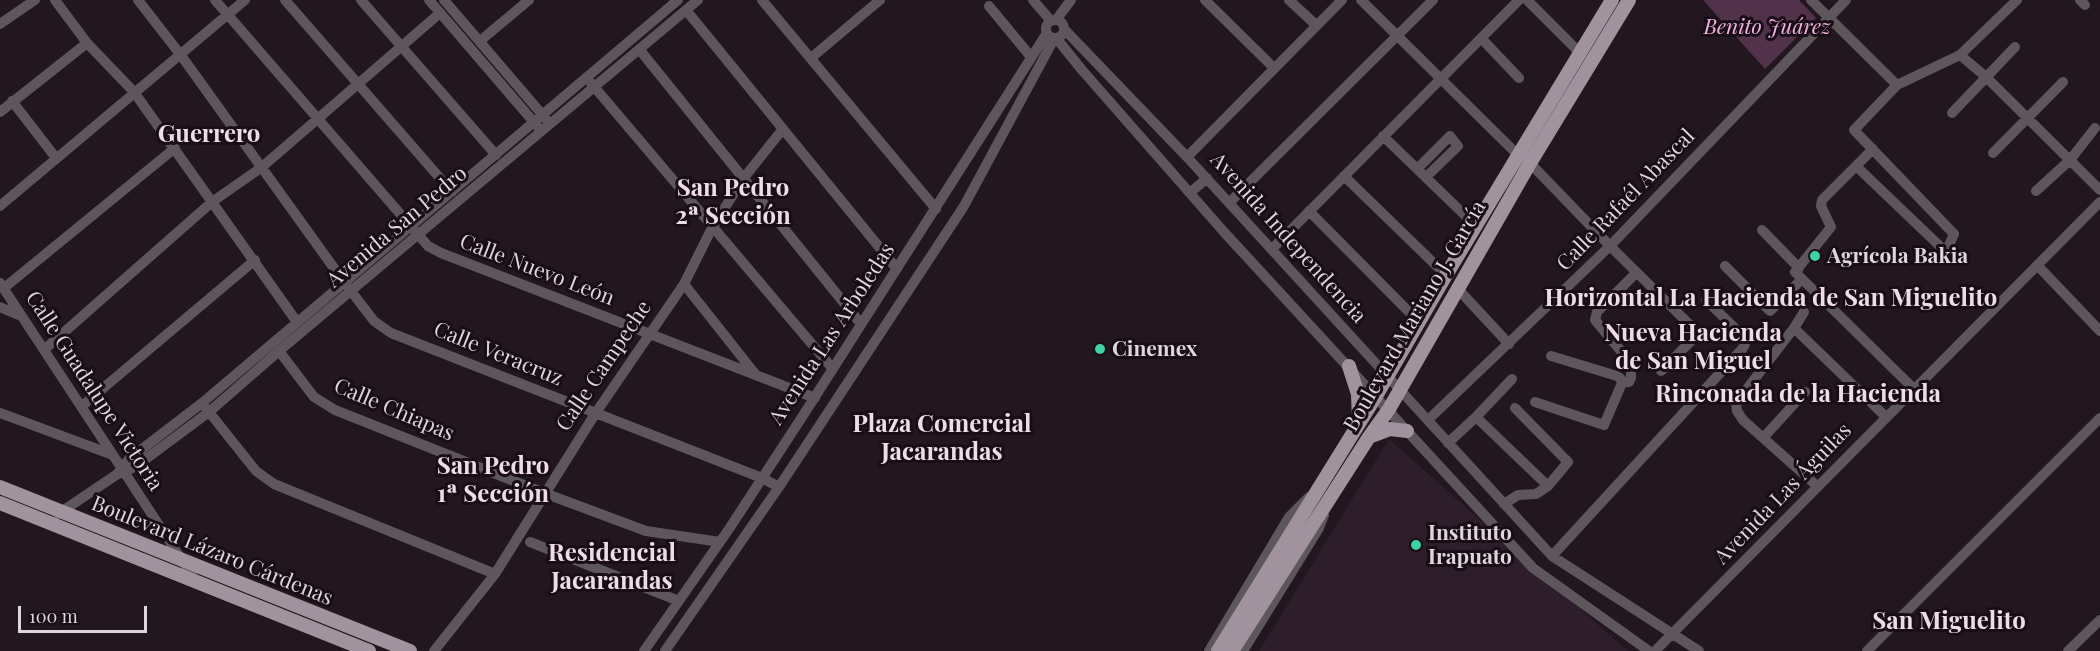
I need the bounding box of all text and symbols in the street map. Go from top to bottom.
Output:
park label: Benito Juárez [1704,14,1830,40]
district label: Guerrero [158,121,260,149]
street label: Calle Rafaél Abascal [1552,124,1700,276]
street label: Avenida Independencia [1205,148,1371,328]
street label: Avenida San Pedro [322,161,472,293]
district label: San Pedro 2ª Sección [675,175,791,231]
street label: Boulevard Mariano J. García [1339,196,1491,436]
street label: Calle Nuevo León [456,229,618,311]
street label: Avenida Las Arboledas [764,238,900,430]
place label: Agrícola Bakia [1827,243,1968,269]
marker: Agrícola Bakia [1808,249,1822,263]
district label: Horizontal La Hacienda de San Miguelito [1545,285,1997,313]
street label: Calle Guadalupe Victoria [20,287,168,495]
street label: Calle Campeche [551,296,657,436]
street label: Calle Veracruz [430,317,566,391]
district label: Nueva Hacienda de San Miguel [1604,320,1782,376]
place label: Cinemex [1112,336,1197,362]
marker: Cinemex [1093,342,1107,356]
street label: Calle Chiapas [330,373,458,447]
district label: Rinconada de la Hacienda [1655,381,1941,409]
district label: Plaza Comercial Jacarandas [853,411,1031,467]
street label: Avenida Las Águilas [1709,418,1857,570]
district label: San Pedro 1ª Sección [437,453,549,509]
street label: Boulevard Lázaro Cárdenas [88,491,336,611]
place label: Instituto Irapuato [1428,520,1512,570]
marker: Instituto Irapuato [1409,538,1423,552]
district label: Residencial Jacarandas [548,540,676,596]
scale bar [21,594,150,632]
text: 100 m [29,604,78,628]
district label: San Miguelito [1872,608,2026,636]

